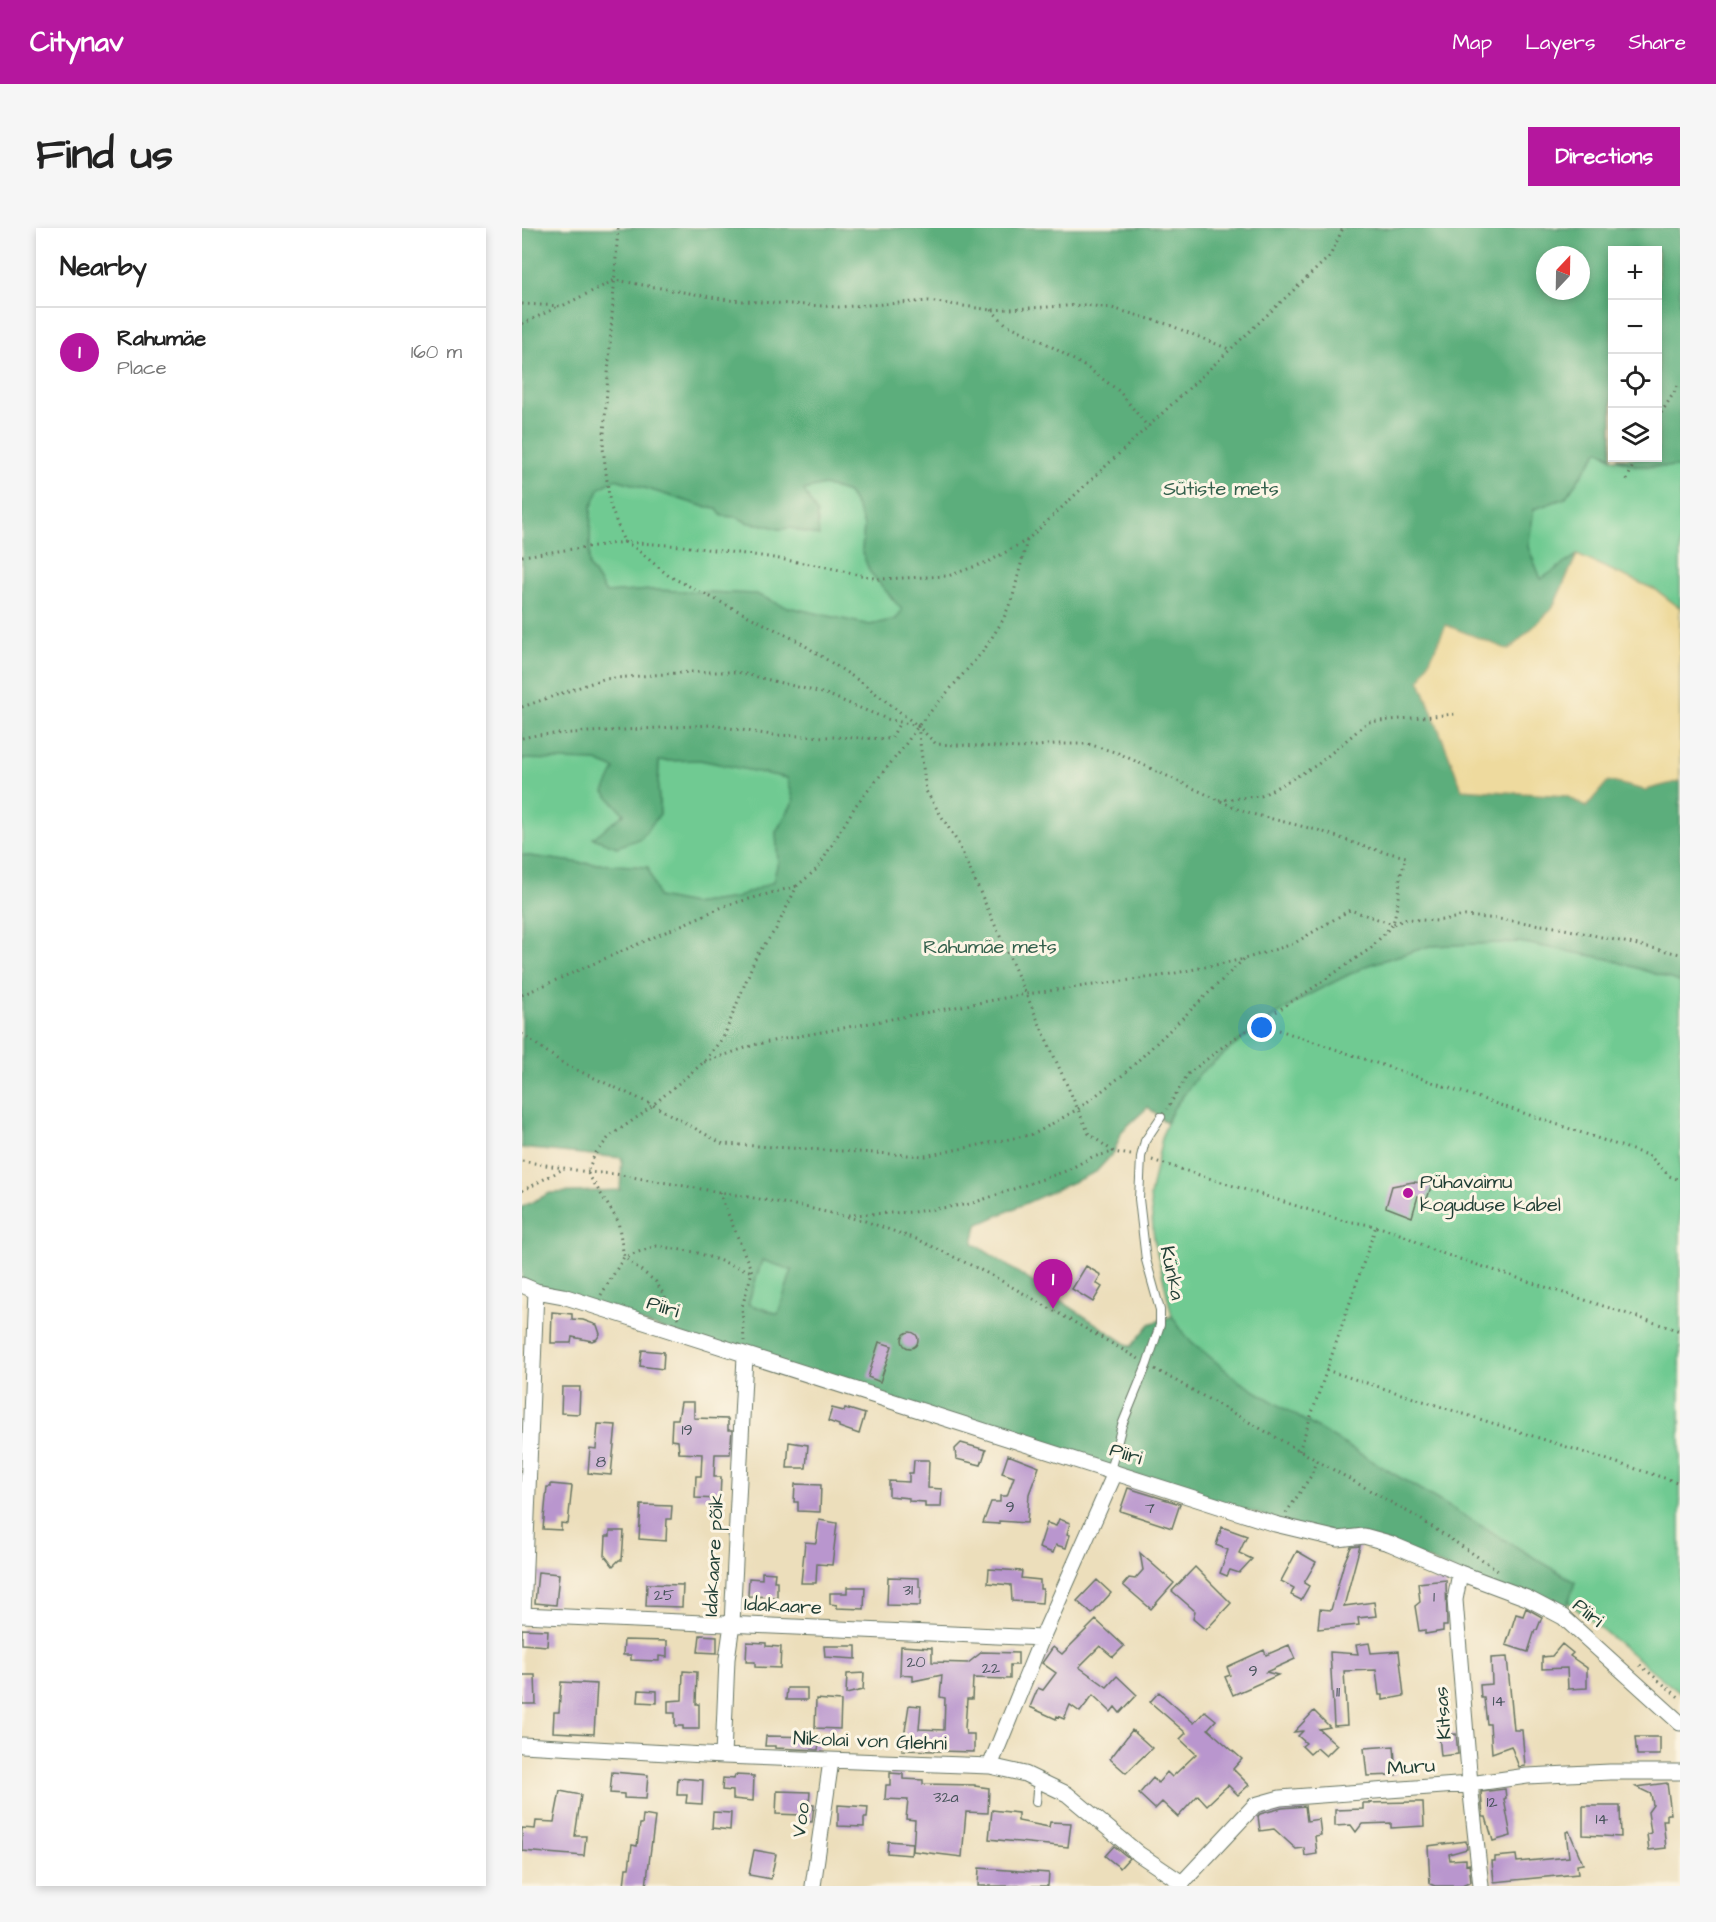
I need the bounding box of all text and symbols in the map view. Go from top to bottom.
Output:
text: Citynav [30,23,124,62]
text: Map [1452,28,1492,57]
text: Layers [1525,28,1595,57]
text: Share [1628,28,1686,57]
text: Find us [36,127,173,185]
button: Directions [1528,127,1680,186]
north arrow [1536,246,1590,300]
map controls [1608,246,1662,462]
button: + [1608,246,1662,300]
text: Nearby [60,249,147,285]
button: − [1608,300,1662,354]
text: Rahumäe [117,323,206,354]
text: 1 [78,338,81,366]
text: 160 m [411,338,462,366]
text: Place [117,354,167,382]
button: locate [1608,354,1662,408]
button: layers [1608,408,1662,462]
park label: Sütiste mets [1163,475,1279,503]
park label: Rahumäe mets [923,933,1057,961]
your location [1247,1013,1276,1042]
place label: Pühavaimu koguduse kabel [1420,1168,1561,1220]
marker: Pühavaimu koguduse kabel [1401,1186,1415,1200]
street label: Künka [1153,1243,1191,1303]
pin: 1 [1034,1260,1072,1309]
street label: Piiri [643,1289,683,1325]
house number: 19 [681,1419,693,1441]
street label: Piiri [1106,1436,1146,1472]
house number: 8 [596,1451,606,1473]
street label: Idakaare põik [697,1493,731,1617]
house number: 9 [1005,1496,1015,1518]
house number: 7 [1145,1497,1155,1519]
house number: 31 [903,1579,913,1601]
house number: 25 [654,1584,675,1606]
house number: 1 [1433,1586,1435,1608]
street label: Idakaare [743,1590,823,1622]
street label: Piiri [1566,1592,1610,1634]
house number: 20 [906,1651,926,1673]
house number: 22 [982,1657,1000,1679]
house number: 9 [1248,1660,1258,1682]
house number: 11 [1336,1681,1340,1703]
street label: Kitsas [1427,1685,1459,1741]
house number: 14 [1493,1690,1506,1712]
street label: Nikolai von Glehni [793,1724,947,1758]
street label: Muru [1386,1751,1436,1783]
house number: 32a [933,1786,959,1808]
house number: 12 [1486,1791,1498,1813]
street label: Voo [785,1801,817,1839]
house number: 14 [1596,1808,1609,1830]

